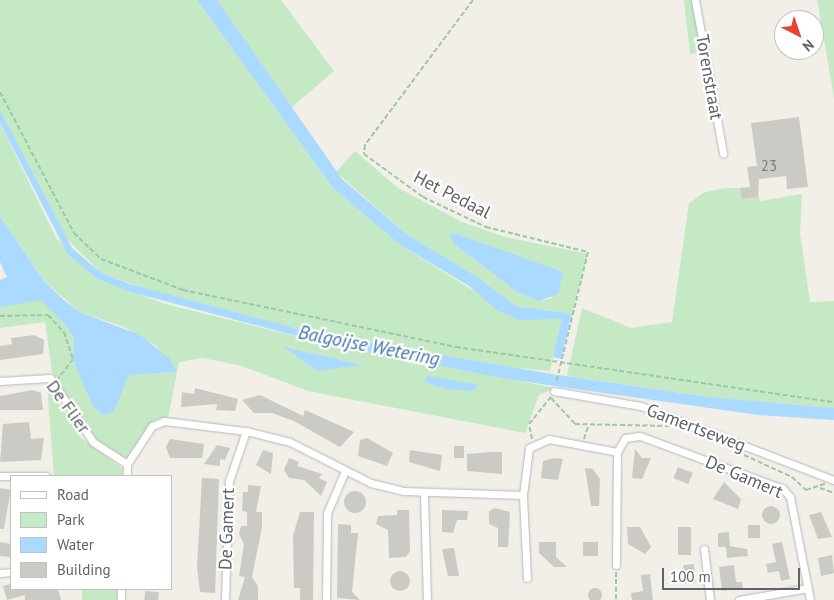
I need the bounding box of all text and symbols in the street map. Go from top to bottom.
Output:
north arrow [774,10,824,60]
street label: Torenstraat [691,33,727,121]
text: N [799,36,818,55]
house number: 23 [761,157,777,175]
street label: Het Pedaal [410,166,494,224]
water label: Balgoijse Wetering [296,321,442,371]
street label: De Flier [42,376,94,438]
street label: Gamertseweg [643,399,749,457]
street label: De Gamert [702,451,786,503]
legend [10,475,172,590]
text: Road [57,485,89,504]
street label: De Gamert [215,488,239,570]
text: Park [57,510,85,529]
text: Water [57,535,94,554]
scale bar [664,558,802,590]
text: Building [57,560,111,579]
text: 100 m [670,567,711,586]

